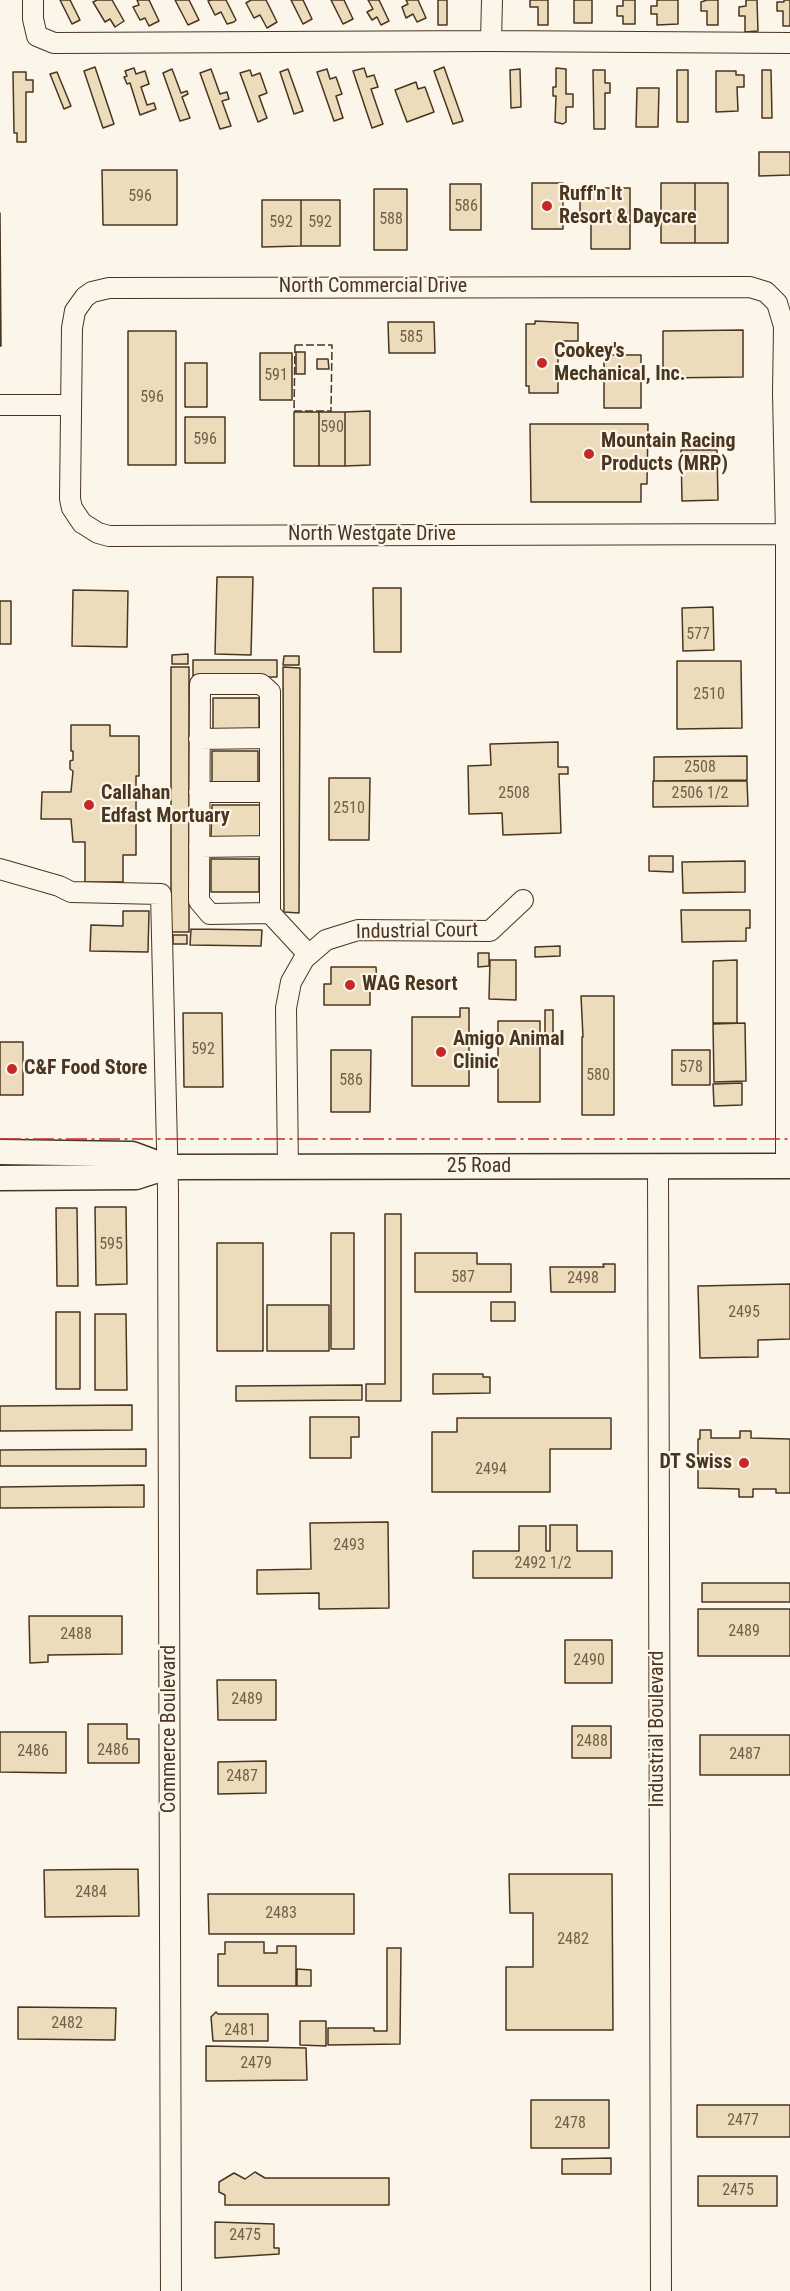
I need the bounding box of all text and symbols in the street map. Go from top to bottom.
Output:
place label: Ruff'n It Resort & Daycare [559,183,697,230]
house number: 596 [128,187,152,207]
house number: 586 [454,197,478,217]
marker: Ruff'n It Resort & Daycare [540,199,554,213]
house number: 588 [379,210,403,230]
house number: 592 [269,213,293,233]
house number: 592 [308,213,332,233]
street label: North Commercial Drive [279,275,467,299]
house number: 585 [399,328,423,348]
place label: Cookey's Mechanical, Inc. [554,340,686,387]
marker: Cookey's Mechanical, Inc. [535,356,549,370]
house number: 591 [264,366,288,386]
house number: 596 [140,388,164,408]
house number: 590 [320,418,344,438]
house number: 596 [193,430,217,450]
place label: Mountain Racing Products (MRP) [601,430,735,477]
marker: Mountain Racing Products (MRP) [582,447,596,461]
street label: North Westgate Drive [288,523,456,547]
house number: 577 [686,625,710,645]
house number: 2510 [693,685,725,705]
house number: 2508 [684,758,716,778]
place label: Callahan Edfast Mortuary [101,782,230,829]
house number: 2508 [498,784,530,804]
house number: 2506 1/2 [672,784,728,804]
marker: Callahan Edfast Mortuary [82,798,96,812]
house number: 2510 [333,799,365,819]
street label: Industrial Court [356,919,478,945]
place label: WAG Resort [362,973,458,997]
marker: WAG Resort [343,978,357,992]
place label: Amigo Animal Clinic [453,1028,565,1075]
house number: 592 [191,1040,215,1060]
marker: Amigo Animal Clinic [434,1045,448,1059]
place label: C&F Food Store [24,1057,147,1081]
house number: 578 [679,1058,703,1078]
marker: C&F Food Store [5,1062,19,1076]
house number: 580 [586,1066,610,1086]
house number: 586 [339,1071,363,1091]
street label: 25 Road [447,1155,511,1179]
house number: 595 [99,1235,123,1255]
house number: 587 [451,1268,475,1288]
house number: 2498 [567,1269,599,1289]
house number: 2495 [728,1303,760,1323]
place label: DT Swiss [659,1451,732,1475]
marker: DT Swiss [737,1456,751,1470]
house number: 2494 [475,1460,507,1480]
house number: 2493 [333,1536,365,1556]
house number: 2492 1/2 [514,1554,572,1574]
house number: 2489 [728,1622,760,1642]
house number: 2488 [60,1625,92,1645]
street label: Commerce Boulevard [158,1645,182,1813]
street label: Industrial Boulevard [646,1650,670,1808]
house number: 2490 [573,1651,605,1671]
house number: 2489 [231,1690,263,1710]
house number: 2488 [576,1732,608,1752]
house number: 2486 [97,1741,129,1761]
house number: 2486 [17,1742,49,1762]
house number: 2487 [729,1745,761,1765]
house number: 2487 [226,1767,258,1787]
house number: 2484 [75,1883,107,1903]
house number: 2483 [265,1904,297,1924]
house number: 2482 [557,1930,589,1950]
house number: 2482 [51,2014,83,2034]
house number: 2481 [224,2021,256,2041]
house number: 2479 [240,2054,272,2074]
house number: 2477 [727,2111,759,2131]
house number: 2478 [554,2114,586,2134]
house number: 2475 [722,2181,754,2201]
house number: 2475 [229,2226,261,2246]

